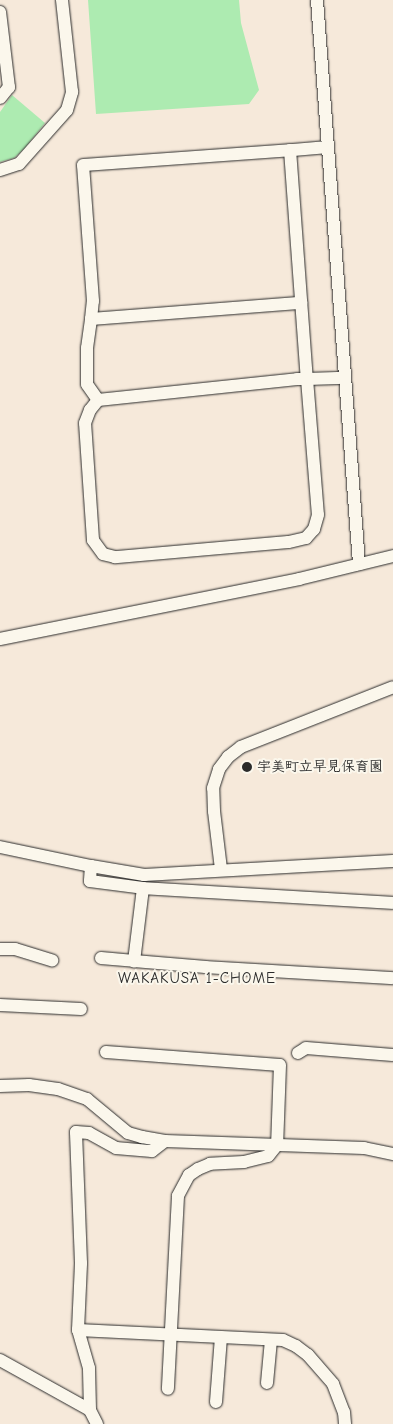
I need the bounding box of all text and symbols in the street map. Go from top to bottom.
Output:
place label: 宇美町立早見保育園 [257,759,383,775]
marker: 宇美町立早見保育園 [241,761,253,773]
district label: WAKAKUSA 1-CHOME [116,970,278,988]

